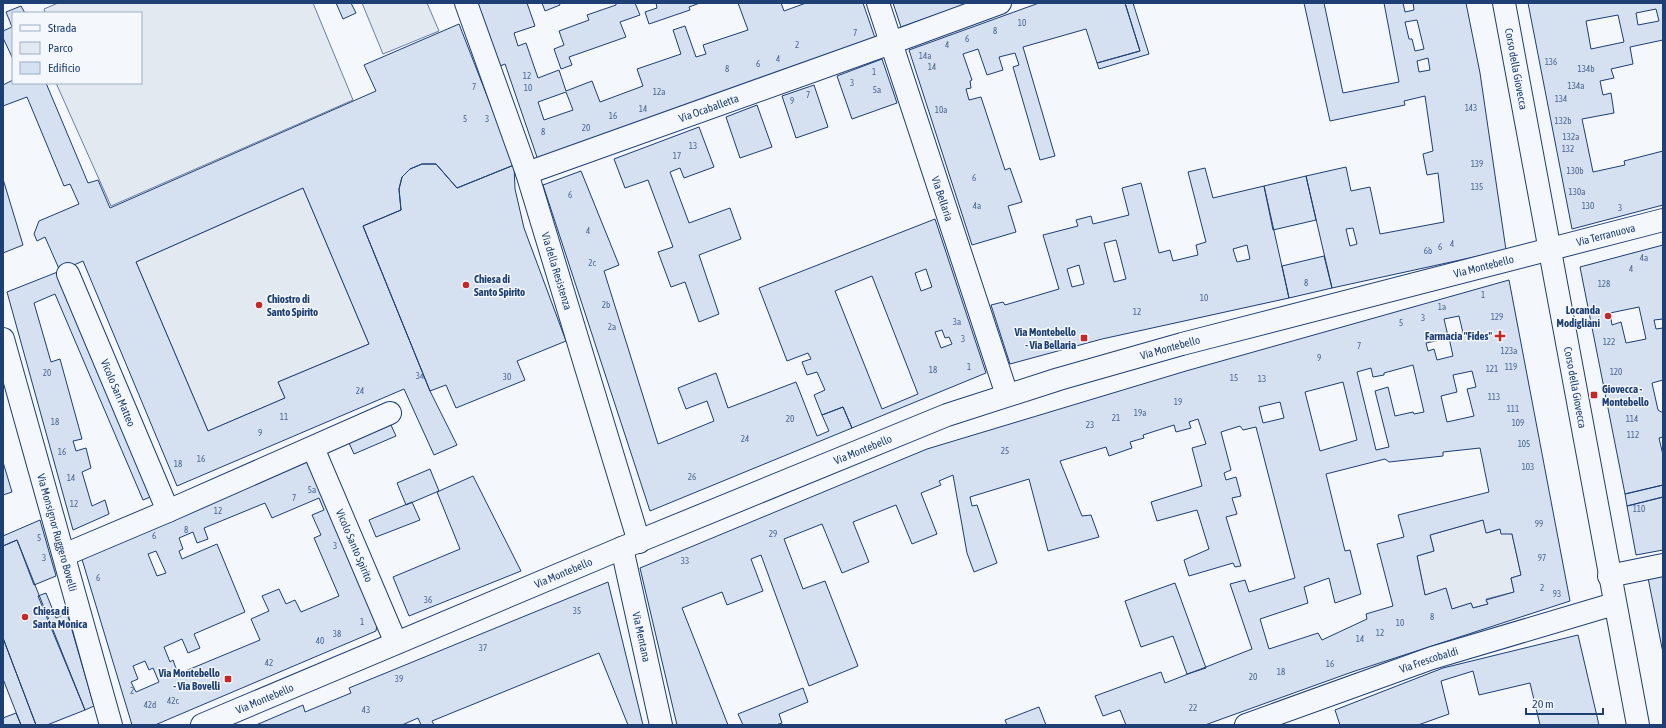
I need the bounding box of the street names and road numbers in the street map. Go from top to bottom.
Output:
street label: Corso della Giovecca [1503,27,1530,111]
street label: Via Ocaballetta [677,92,740,124]
street label: Via Bellaria [929,175,955,223]
street label: Via Terranuova [1575,221,1636,248]
street label: Via della Resistenza [539,231,574,311]
street label: Via Montebello [1452,253,1515,280]
street label: Via Montebello [1139,334,1201,362]
street label: Corso della Giovecca [1562,346,1589,429]
street label: Vicolo San Matteo [99,357,138,428]
street label: Via Montebello [832,432,894,467]
street label: Via Monsignor Ruggero Bovelli [35,472,79,593]
street label: Vicolo Santo Spirito [334,507,375,584]
street label: Via Montebello [533,555,594,590]
street label: Via Mentana [630,611,653,663]
street label: Via Frescobaldi [1398,645,1459,675]
street label: Via Montebello [234,681,295,716]

